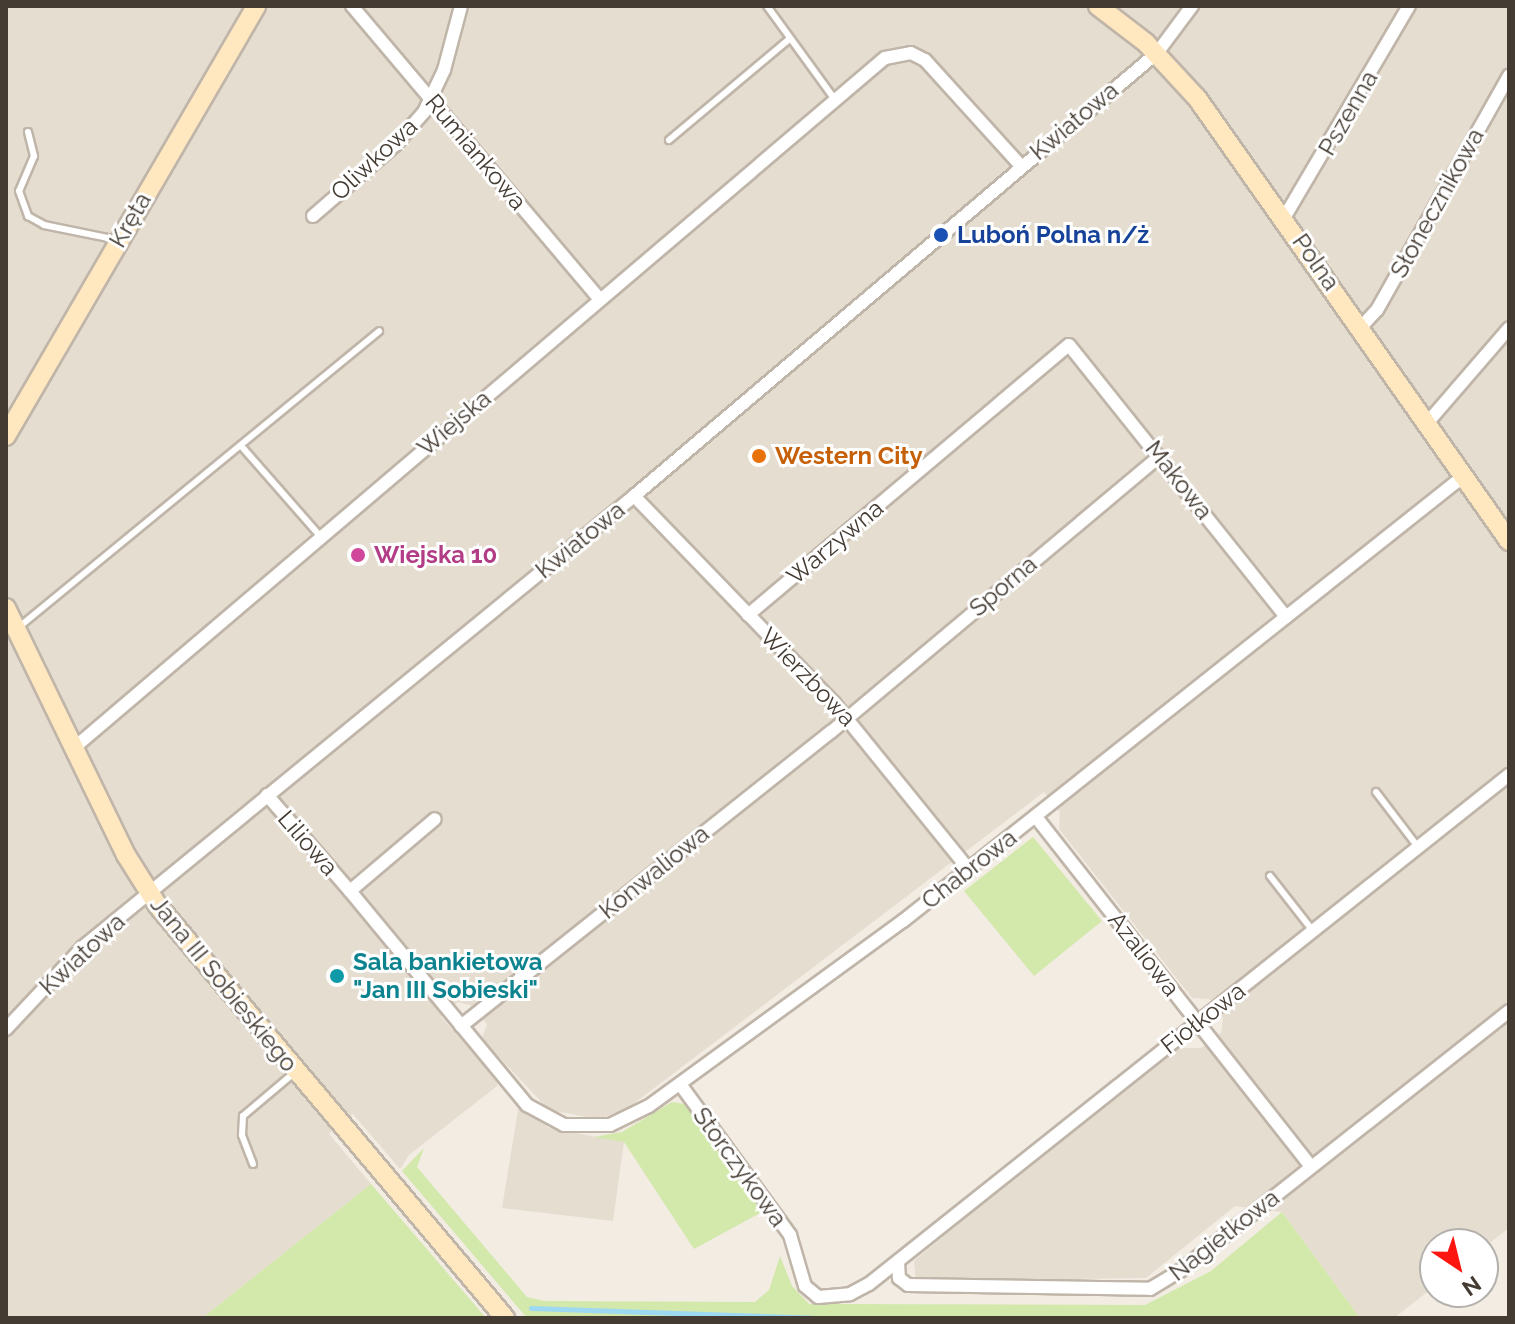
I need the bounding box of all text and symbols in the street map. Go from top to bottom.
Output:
street label: Pszenna [1312,65,1384,161]
street label: Kwiatowa [1024,76,1124,166]
street label: Rumiankowa [419,88,533,216]
street label: Oliwkowa [325,112,423,206]
street label: Słonecznikowa [1384,123,1490,283]
street label: Kręta [103,187,157,253]
place label: Luboń Polna n/ż [957,221,1149,249]
marker: Luboń Polna n/ż [932,226,950,244]
street label: Polna [1286,228,1346,296]
street label: Wiejska [411,384,497,462]
street label: Makowa [1139,435,1219,525]
place label: Western City [775,442,923,470]
marker: Western City [750,447,768,465]
street label: Warzywna [781,493,889,591]
street label: Kwiatowa [530,495,630,585]
place label: Wiejska 10 [374,541,497,569]
marker: Wiejska 10 [349,546,367,564]
street label: Sporna [963,550,1043,622]
street label: Wierzbowa [754,622,862,732]
street label: Liliowa [272,804,344,882]
street label: Konwaliowa [593,819,715,925]
street label: Chabrowa [916,823,1022,915]
street label: Jana III Sobieskiego [144,890,304,1078]
street label: Azaliowa [1102,906,1186,1002]
street label: Kwiatowa [33,907,131,1001]
place label: Sala bankietowa "Jan III Sobieski" [353,948,543,1004]
marker: Sala bankietowa "Jan III Sobieski" [328,967,346,985]
street label: Fiołkowa [1155,976,1251,1060]
street label: Storczykowa [687,1102,793,1232]
street label: Nagietkowa [1163,1183,1285,1287]
north arrow [1419,1228,1499,1308]
text: N [1457,1271,1486,1301]

